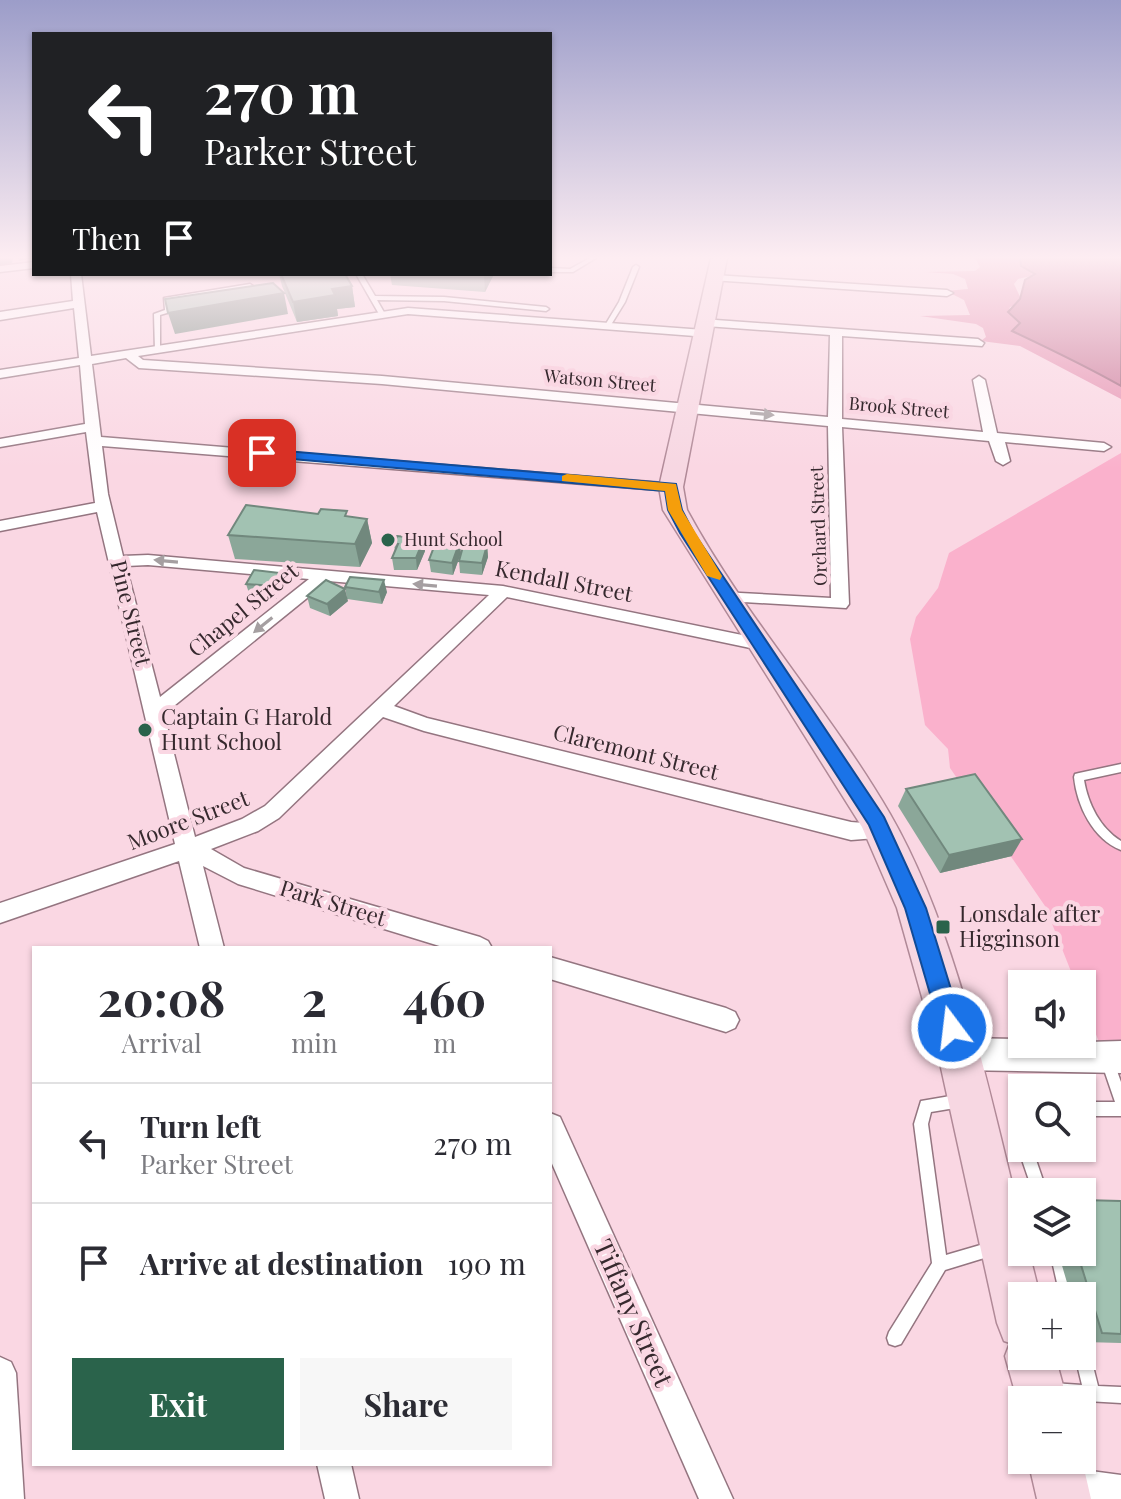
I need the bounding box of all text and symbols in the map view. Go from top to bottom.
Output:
text: 270 m [204,54,359,129]
icon: left [72,64,176,168]
text: Parker Street [204,126,416,174]
icon: arrive [157,216,201,260]
text: Then [72,218,141,258]
street label: Watson Street [542,363,658,397]
street label: Brook Street [848,391,951,423]
one-way arrow [750,407,775,420]
pin [228,419,296,487]
icon: arrive [240,431,284,475]
street label: Orchard Street [804,465,832,587]
place label: Hunt School [404,527,503,551]
marker: Hunt School [379,531,397,549]
street label: Kendall Street [493,552,637,608]
one-way arrow [153,555,178,568]
street label: Chapel Street [181,555,305,663]
street label: Pine Street [104,557,160,670]
one-way arrow [412,578,437,591]
one-way arrow [253,616,273,632]
place label: Captain G Harold Hunt School [161,701,332,756]
street label: Claremont Street [550,716,723,786]
marker: Captain G Harold Hunt School [136,721,154,739]
street label: Moore Street [123,782,254,856]
street label: Park Street [277,872,391,933]
place label: Lonsdale after Higginson [959,898,1101,953]
marker: Lonsdale after Higginson [934,918,952,936]
text: 20:08 [98,965,226,1029]
text: 2 [302,965,327,1029]
text: 460 [403,965,486,1029]
map controls [1008,970,1096,1474]
button: sound [1008,970,1096,1058]
position arrow [910,986,994,1070]
text: Arrival [122,1025,202,1060]
text: min [291,1025,337,1060]
text: m [433,1025,456,1060]
button: search [1008,1074,1096,1162]
text: Turn left [140,1106,261,1146]
icon: left [72,1121,116,1165]
text: 270 m [433,1123,512,1163]
text: Parker Street [140,1146,293,1181]
button: layers [1008,1178,1096,1266]
street label: Tiffany Street [586,1233,683,1392]
icon: arrive [72,1241,116,1285]
text: Arrive at destination [140,1243,423,1283]
text: 190 m [447,1243,526,1283]
button: + [1008,1282,1096,1370]
button: Exit [72,1358,284,1450]
button: Share [300,1358,512,1450]
button: − [1008,1386,1096,1474]

